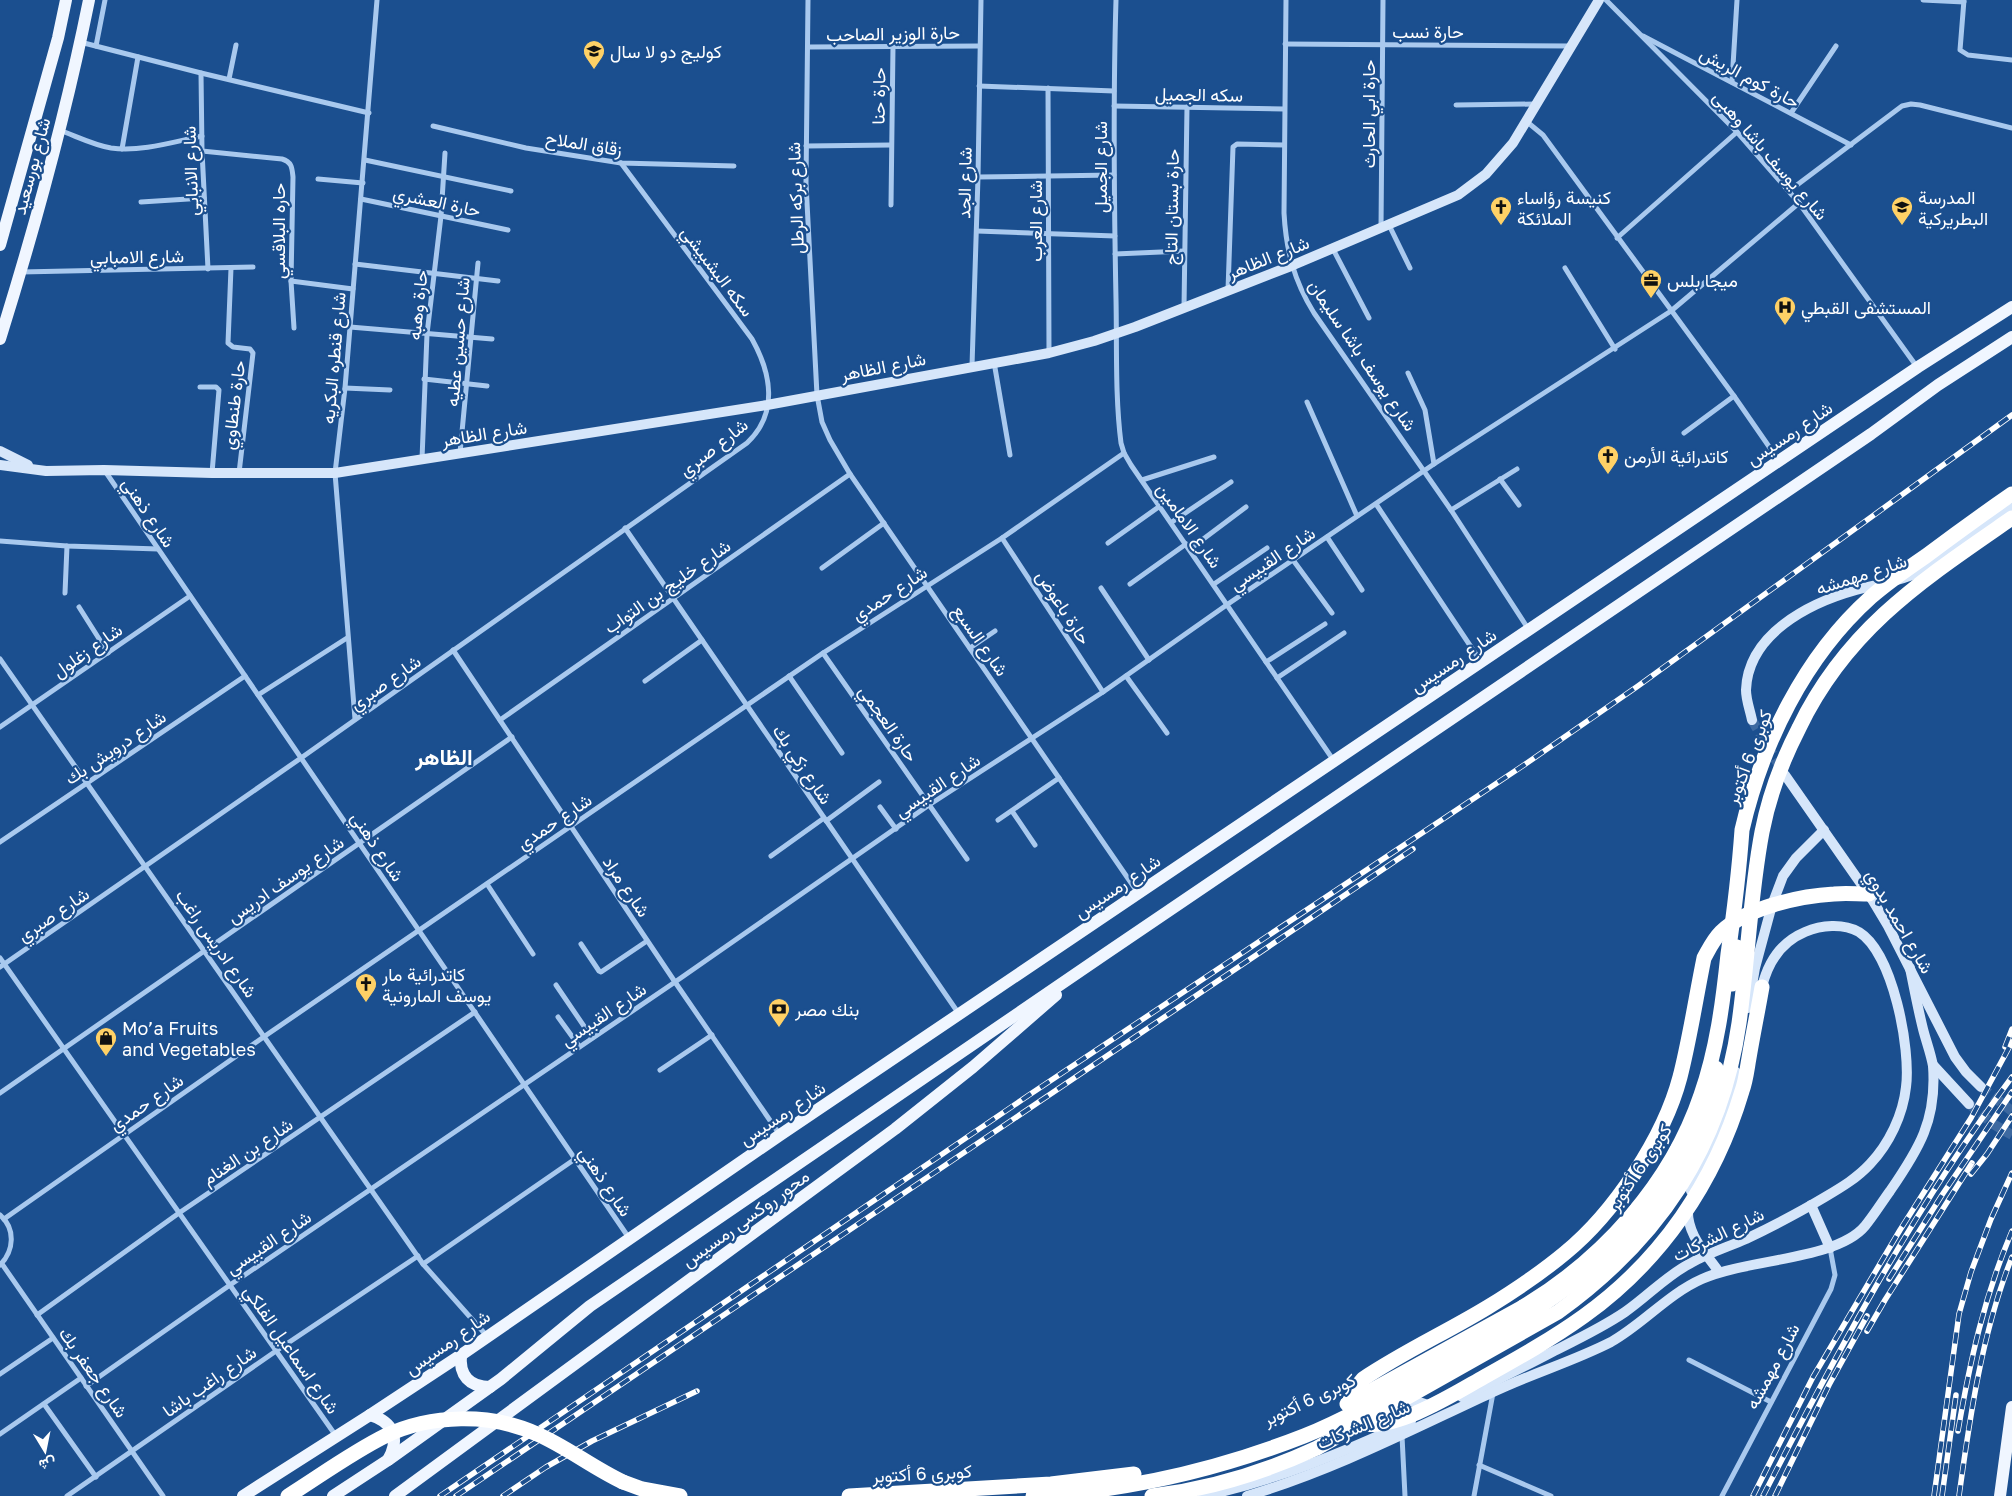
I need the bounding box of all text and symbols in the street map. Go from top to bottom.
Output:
street label: حارة نسب [1392,20,1464,43]
street label: حارة الوزير الصاحب [826,21,960,46]
school or university icon: كوليج دو لا سال [582,39,606,70]
place label: كوليج دو لا سال [610,40,722,64]
street label: حارة كوم الريش [1695,42,1804,114]
street label: حارة ابي الحارث [1357,60,1384,168]
street label: حارة حنا [867,67,890,125]
street label: سكه الجميل [1155,82,1243,107]
street label: شارع يوسف باشا وهبى [1707,86,1833,226]
street label: شارع بورسعيد [8,115,56,217]
street label: شارع الجميل [1089,121,1113,213]
street label: شارع الانبابي [177,126,208,216]
street label: زقاق الملاح [544,126,624,162]
street label: شارع بركه الرطل [782,142,810,254]
street label: شارع الجد [952,147,978,219]
street label: حارة بستان التاج [1159,149,1185,265]
street label: شارع العرب [1024,180,1048,262]
street label: حارة العشري [390,181,483,226]
street label: حاره البلاقسي [267,183,294,279]
place label: كنيسة رؤاساء الملائكة [1517,186,1611,229]
place label: المدرسة البطريركية [1918,186,1988,230]
church icon: كنيسة رؤاساء الملائكة [1489,195,1513,226]
school or university icon: المدرسة البطريركية [1890,195,1914,226]
street label: سكه البشبيشي [673,221,759,324]
street label: شارع الظاهر [1223,231,1313,286]
street label: شارع الامبابي [90,244,184,273]
office icon: ميجا بلس [1639,268,1663,299]
street label: حارة وهبه [402,269,433,341]
place label: ميجا بلس [1667,269,1738,292]
street label: شارع يوسف باشا سليمان [1303,275,1422,436]
street label: شارع حسين عطيه [440,276,476,408]
street label: شارع قنطره البكريه [316,291,352,425]
hospital icon: المستشفى القبطي [1773,295,1797,326]
place label: المستشفى القبطي [1801,296,1931,323]
street label: شارع الظاهر [838,347,928,387]
street label: حارة طنطاوي [217,359,254,451]
street label: شارع رمسيس [1742,396,1837,471]
street label: شارع صبري [674,413,755,485]
street label: شارع الظاهر [439,415,529,453]
church icon: كاتدرائية الأرمن [1596,444,1620,475]
place label: كاتدرائية الأرمن [1624,445,1729,468]
street label: شارع ذهني [113,473,180,554]
street label: شارع الامامين [1151,478,1227,573]
street label: شارع القبيسي [1225,521,1322,599]
street label: شارع خليج بن التواب [599,534,736,639]
street label: شارع مهمشه [1813,549,1910,601]
street label: شارع حمدي [847,561,934,630]
street label: حارة باعوض [1031,566,1096,649]
street label: شارع السبع [947,600,1014,681]
street label: شارع زغلول [48,618,127,684]
street label: شارع رمسيس [1406,623,1501,698]
street label: شارع صبري [345,650,428,719]
street label: حارة العجمي [850,680,923,768]
street label: شارع درويش بك [60,705,171,791]
street label: كوبرى 6 أكتوبر [1719,706,1777,809]
street label: شارع زكي بك [764,720,838,811]
district label: الظاهر [414,743,473,771]
street label: شارع القبيسي [890,748,987,826]
street label: شارع حمدي [512,788,598,858]
street label: شارع ذهني [342,807,409,888]
street label: شارع يوسف ادريس [222,831,349,929]
street label: شارع رمسيس [1070,849,1165,924]
street label: شارع مراد [597,851,655,922]
street label: شارع احمد بدوي [1857,865,1939,980]
street label: شارع صبري [13,882,96,950]
street label: شارع ادريس راغب [170,885,263,1003]
place label: كاتدرائية مار يوسف المارونية [381,963,491,1007]
church icon: كاتدرائية مار يوسف المارونية [354,972,378,1003]
street label: شارع القبيسي [556,977,653,1055]
bank icon: بنك مصر [767,997,791,1028]
place label: بنك مصر [794,998,859,1021]
place label: Mo’a Fruits and Vegetables [122,1017,256,1060]
shop icon: Mo’a Fruits and Vegetables [94,1026,118,1057]
street label: شارع حمدي [105,1069,190,1140]
street label: شارع رمسيس [735,1076,830,1151]
street label: شارع بن الغنام [197,1113,298,1191]
street label: كوبرى 6 أكتوبر [1601,1120,1677,1216]
street label: شارع ذهني [570,1142,637,1223]
street label: محور روكسى رمسيس [677,1164,814,1272]
street label: شارع الشركات [1669,1202,1768,1267]
street label: شارع القبيسي [221,1205,318,1283]
street label: شارع اسماعيل الفلكي [235,1280,345,1420]
street label: شارع رمسيس [400,1305,495,1381]
street label: شارع مهمشه [1740,1319,1806,1414]
street label: شارع جعفر بك [53,1323,133,1423]
street label: شارع راغب باشا [158,1341,261,1423]
street label: كوبرى 6 أكتوبر [1258,1368,1359,1431]
street label: شارع الشركات [1313,1395,1414,1455]
north arrow [20,1426,70,1476]
text: ش [37,1453,57,1474]
street label: كوبرى 6 أكتوبر [871,1459,972,1488]

